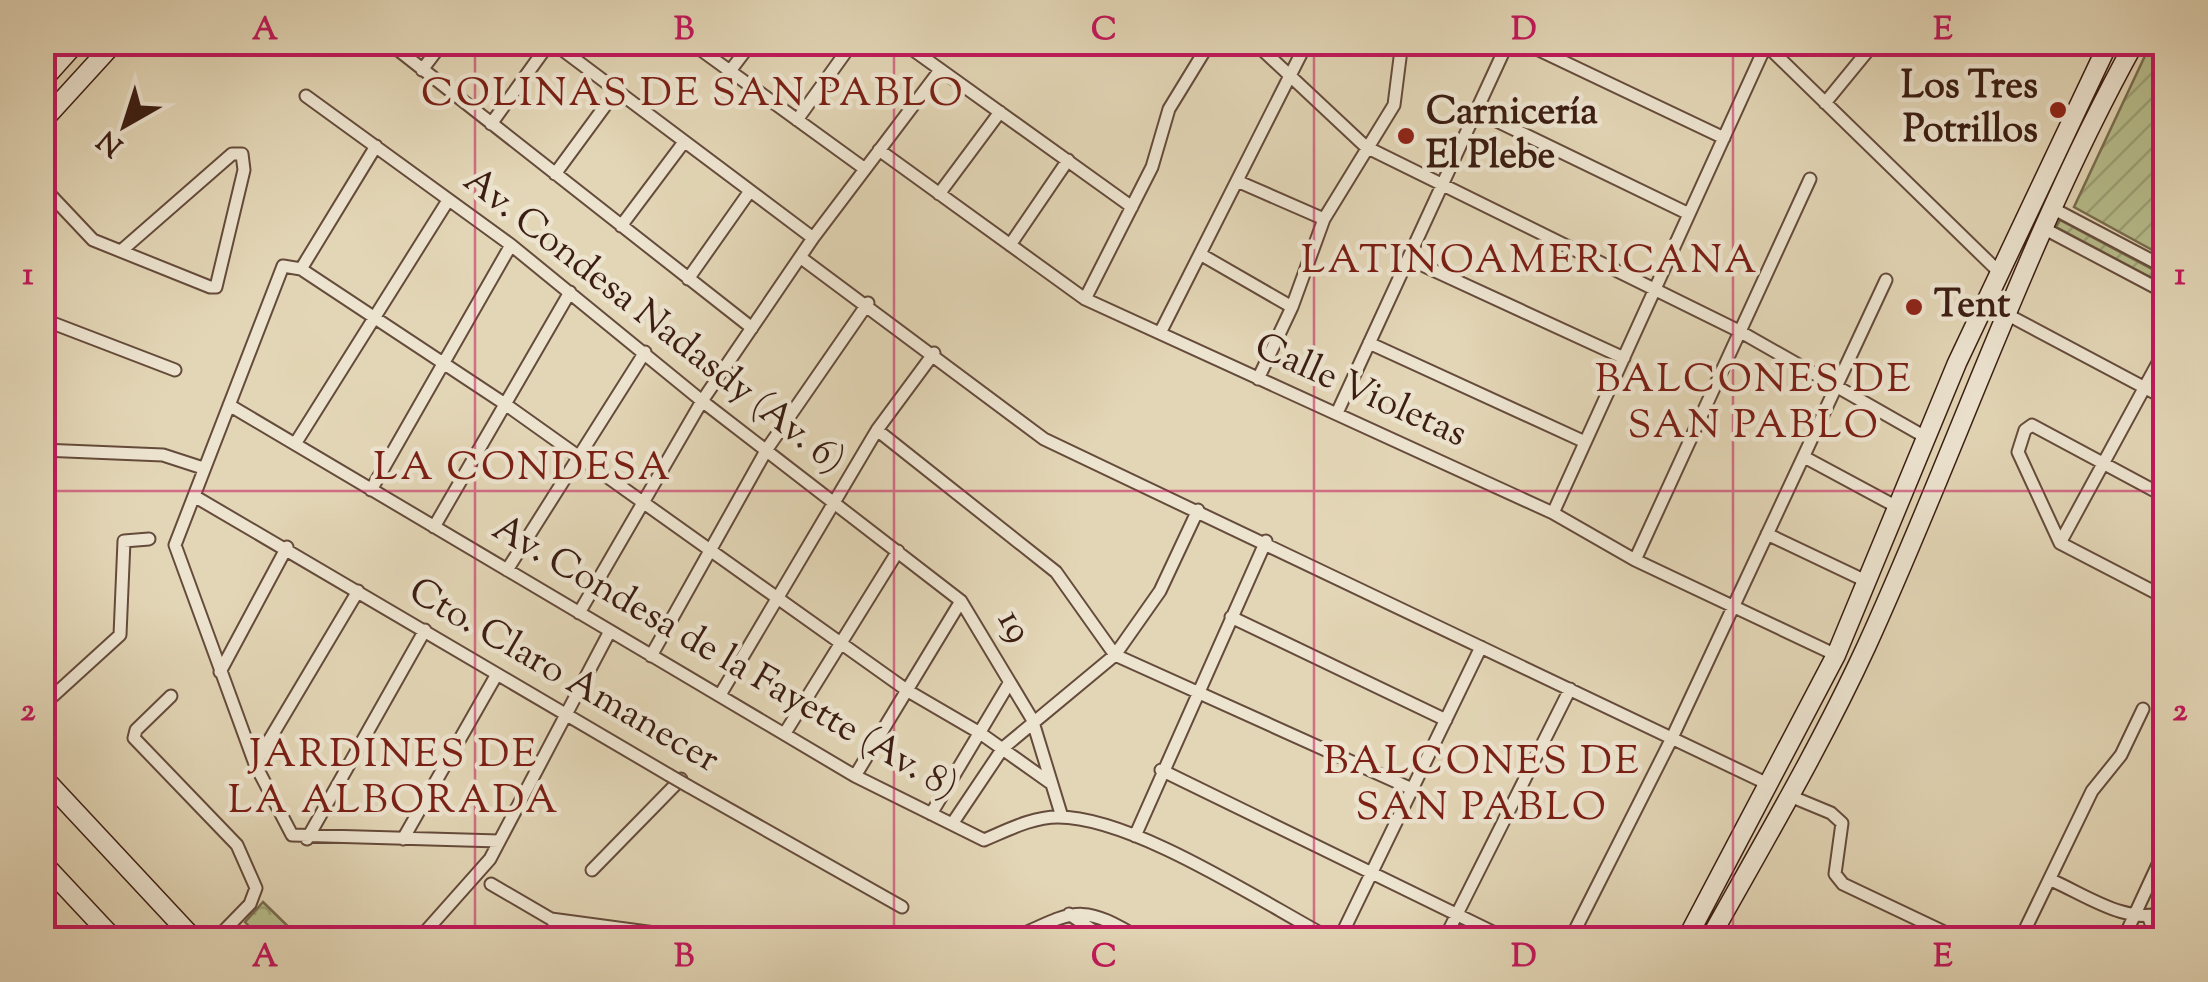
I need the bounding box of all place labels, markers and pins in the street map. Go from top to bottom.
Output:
place label: Los Tres Potrillos [1901,61,2038,159]
place label: Carnicería El Plebe [1426,87,1598,185]
marker: Los Tres Potrillos [2047,99,2069,121]
marker: Carnicería El Plebe [1395,125,1417,147]
place label: Tent [1934,280,2010,334]
marker: Tent [1903,296,1925,318]

